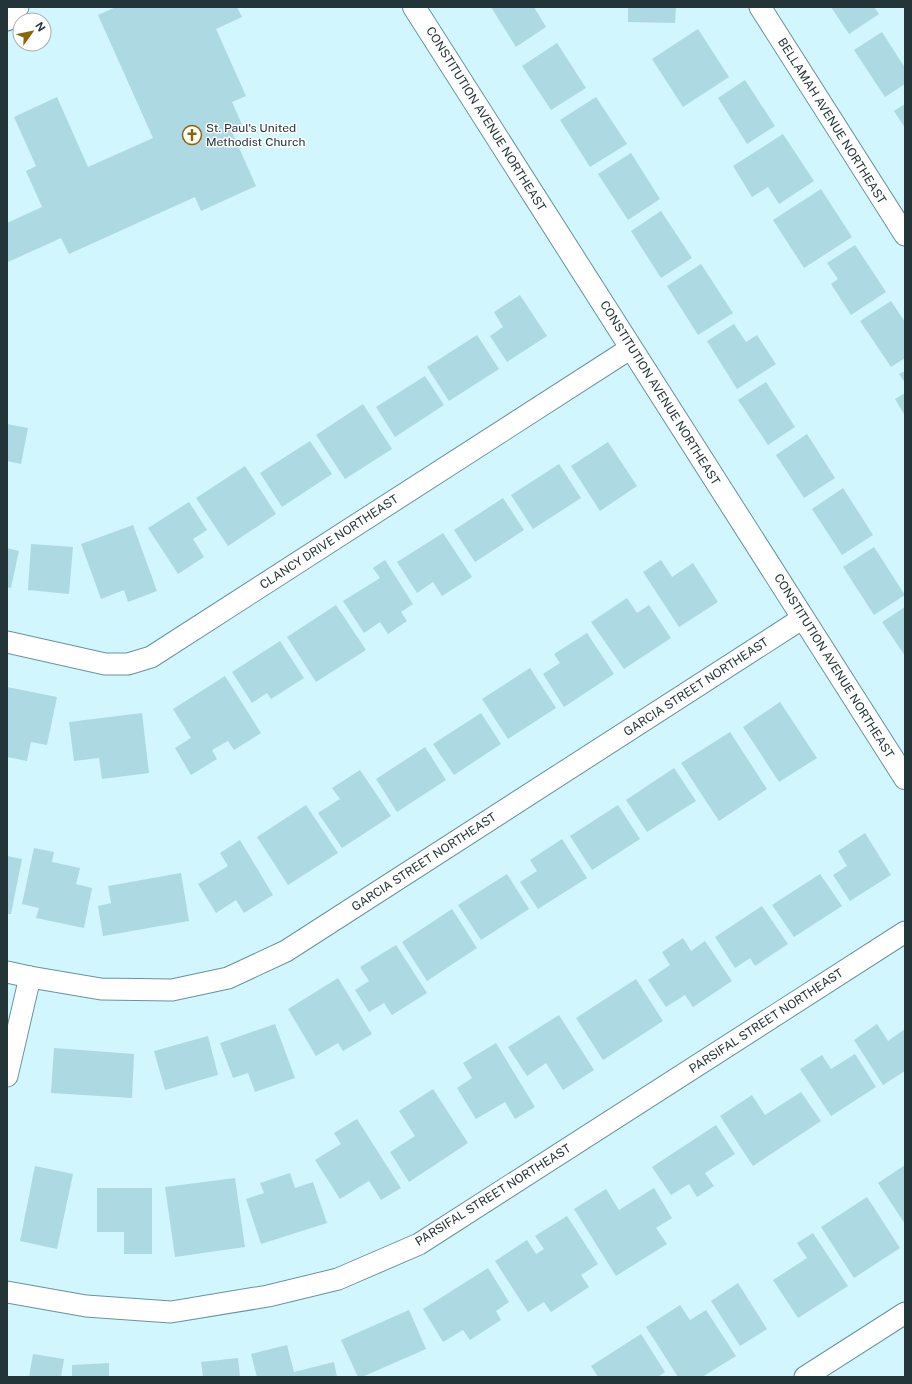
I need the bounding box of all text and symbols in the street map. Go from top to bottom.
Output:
north arrow [12,12,52,52]
text: N [33,20,48,33]
street label: CONSTITUTION AVENUE NORTHEAST [423,24,549,214]
street label: BELLAMAH AVENUE NORTHEAST [775,36,889,206]
place label: St. Paul's United Methodist Church [206,121,305,149]
church icon: St. Paul's United Methodist Church [181,124,203,146]
street label: CONSTITUTION AVENUE NORTHEAST [597,298,723,488]
street label: CLANCY DRIVE NORTHEAST [257,492,401,592]
street label: CONSTITUTION AVENUE NORTHEAST [771,571,897,761]
street label: GARCIA STREET NORTHEAST [621,635,771,739]
street label: GARCIA STREET NORTHEAST [349,810,499,914]
street label: PARSIFAL STREET NORTHEAST [686,966,846,1076]
street label: PARSIFAL STREET NORTHEAST [413,1141,573,1249]

